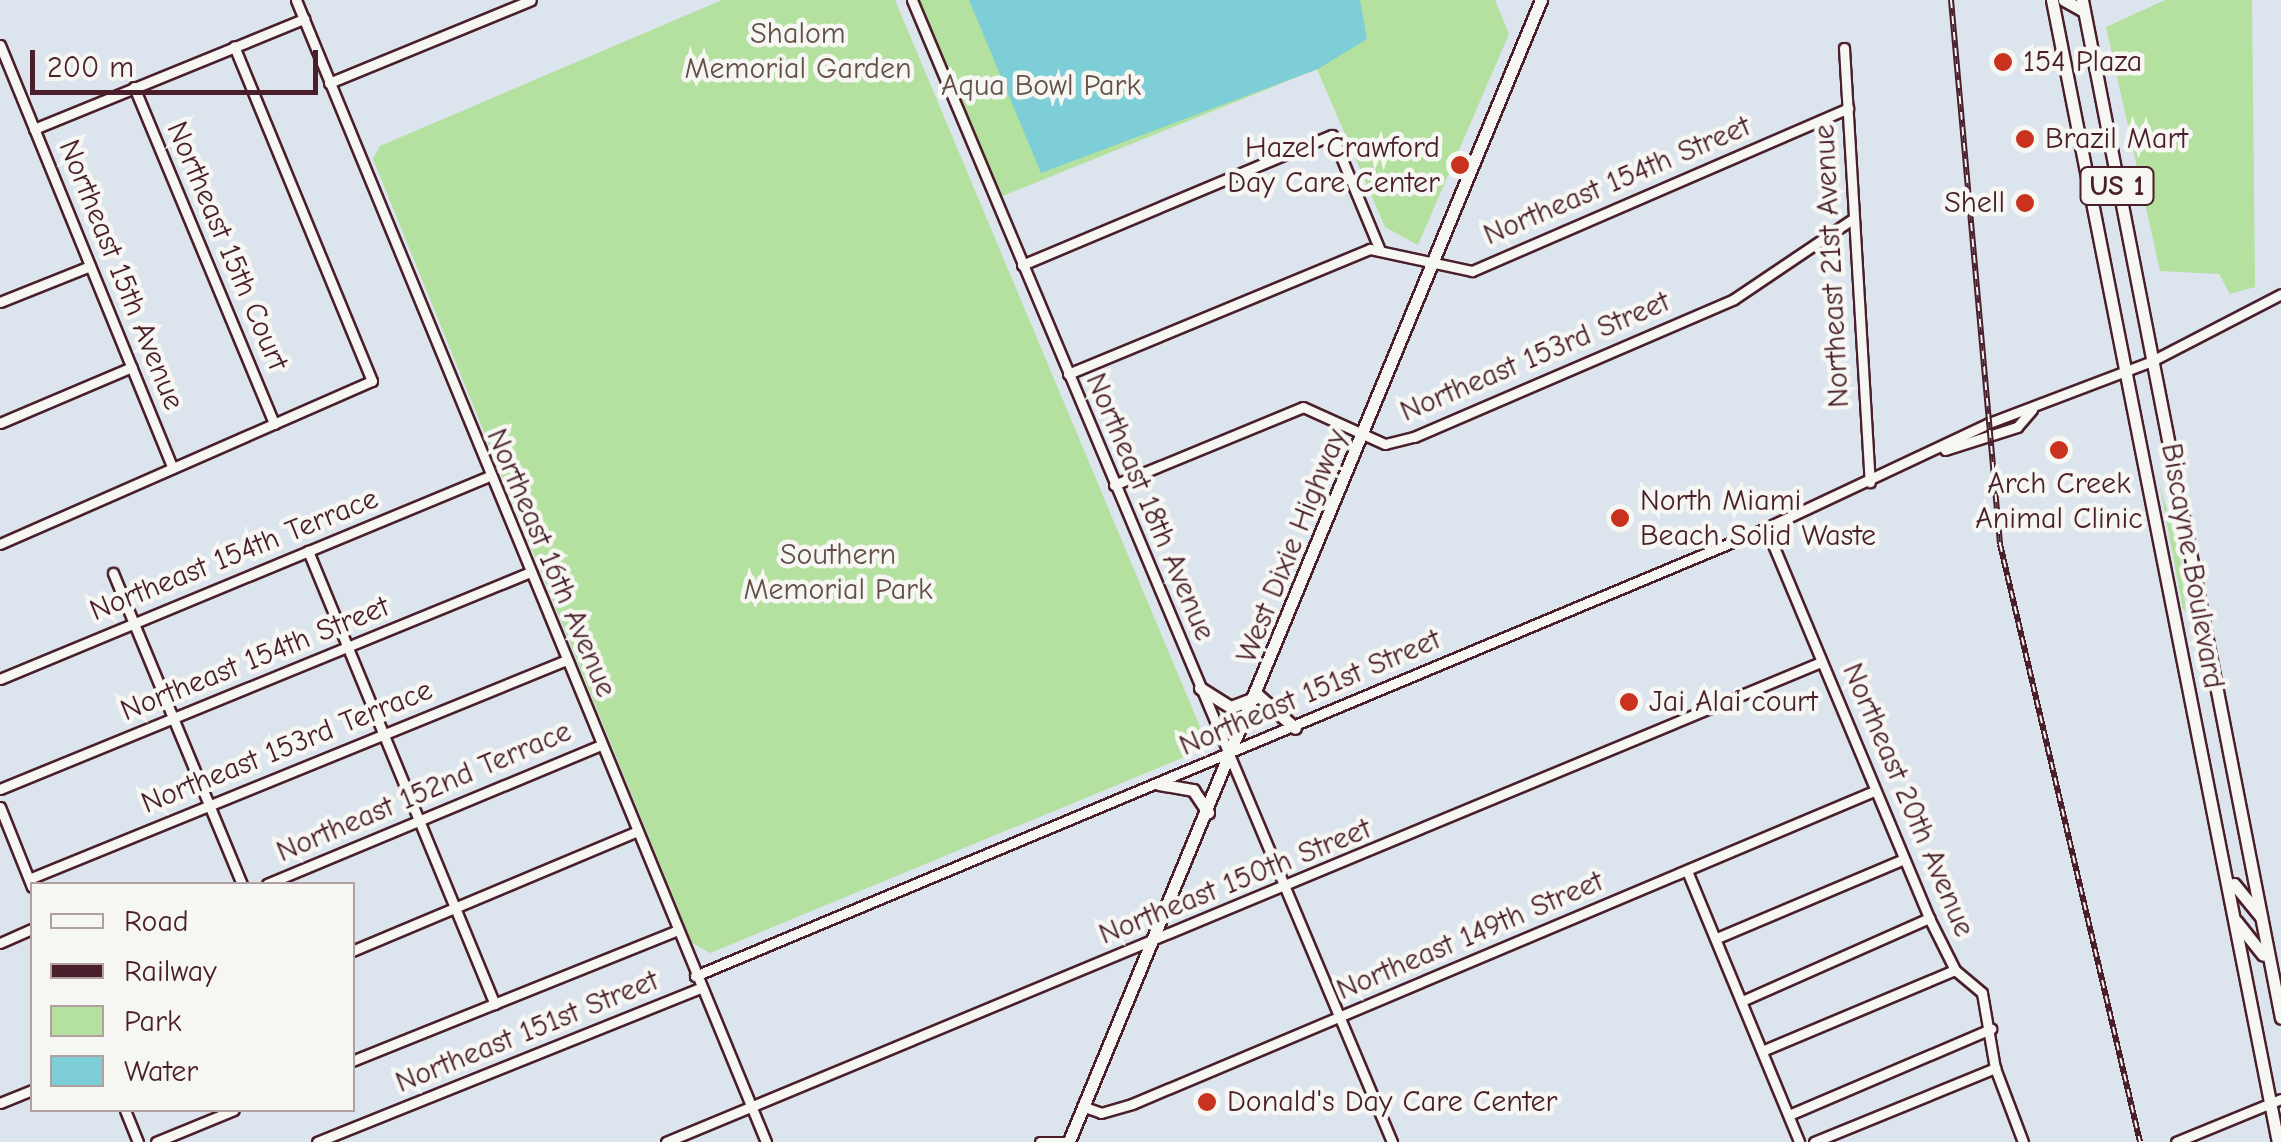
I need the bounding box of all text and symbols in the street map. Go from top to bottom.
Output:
park label: Shalom Memorial Garden [684,16,912,86]
scale bar [35,30,322,92]
place label: 154 Plaza [2023,44,2142,80]
text: 200 m [47,50,134,85]
marker: 154 Plaza [1992,51,2014,73]
park label: Aqua Bowl Park [941,68,1141,104]
street label: Northeast 154th Street [1478,109,1756,253]
street label: Northeast 15th Court [158,116,296,376]
place label: Brazil Mart [2045,121,2188,157]
street label: Northeast 21st Avenue [1807,123,1857,409]
marker: Brazil Mart [2014,128,2036,150]
place label: Hazel Crawford Day Care Center [1227,130,1440,200]
street label: Northeast 15th Avenue [50,135,192,415]
marker: Hazel Crawford Day Care Center [1449,154,1471,176]
road number: US 1 [2080,163,2154,209]
place label: Shell [1944,185,2005,221]
marker: Shell [2014,192,2036,214]
street label: Northeast 153rd Street [1395,284,1675,430]
street label: Northeast 18th Avenue [1077,368,1223,646]
street label: Northeast 16th Avenue [478,423,624,703]
street label: West Dixie Highway [1229,424,1355,668]
marker: Arch Creek Animal Clinic [2048,439,2070,461]
street label: Biscayne Boulevard [2153,441,2231,691]
place label: Arch Creek Animal Clinic [1975,466,2143,536]
street label: Northeast 154th Terrace [85,481,383,629]
place label: North Miami Beach Solid Waste [1640,483,1876,554]
marker: North Miami Beach Solid Waste [1609,507,1631,529]
park label: Southern Memorial Park [743,537,933,608]
street label: Northeast 154th Street [116,589,394,729]
street label: Northeast 151st Street [1174,622,1446,764]
street label: Northeast 20th Avenue [1834,658,1982,942]
street label: Northeast 153rd Terrace [136,672,438,822]
place label: Jai Alai court [1649,684,1817,720]
marker: Jai Alai court [1618,691,1640,713]
street label: Northeast 152nd Terrace [271,714,577,870]
street label: Northeast 150th Street [1094,811,1376,953]
street label: Northeast 149th Street [1331,864,1609,1008]
legend [30,882,355,1112]
text: Road [124,904,189,939]
text: Railway [124,954,217,989]
street label: Northeast 151st Street [390,963,664,1101]
text: Park [124,1004,181,1039]
text: Water [124,1054,198,1089]
place label: Donald's Day Care Center [1227,1084,1557,1120]
marker: Donald's Day Care Center [1196,1091,1218,1113]

